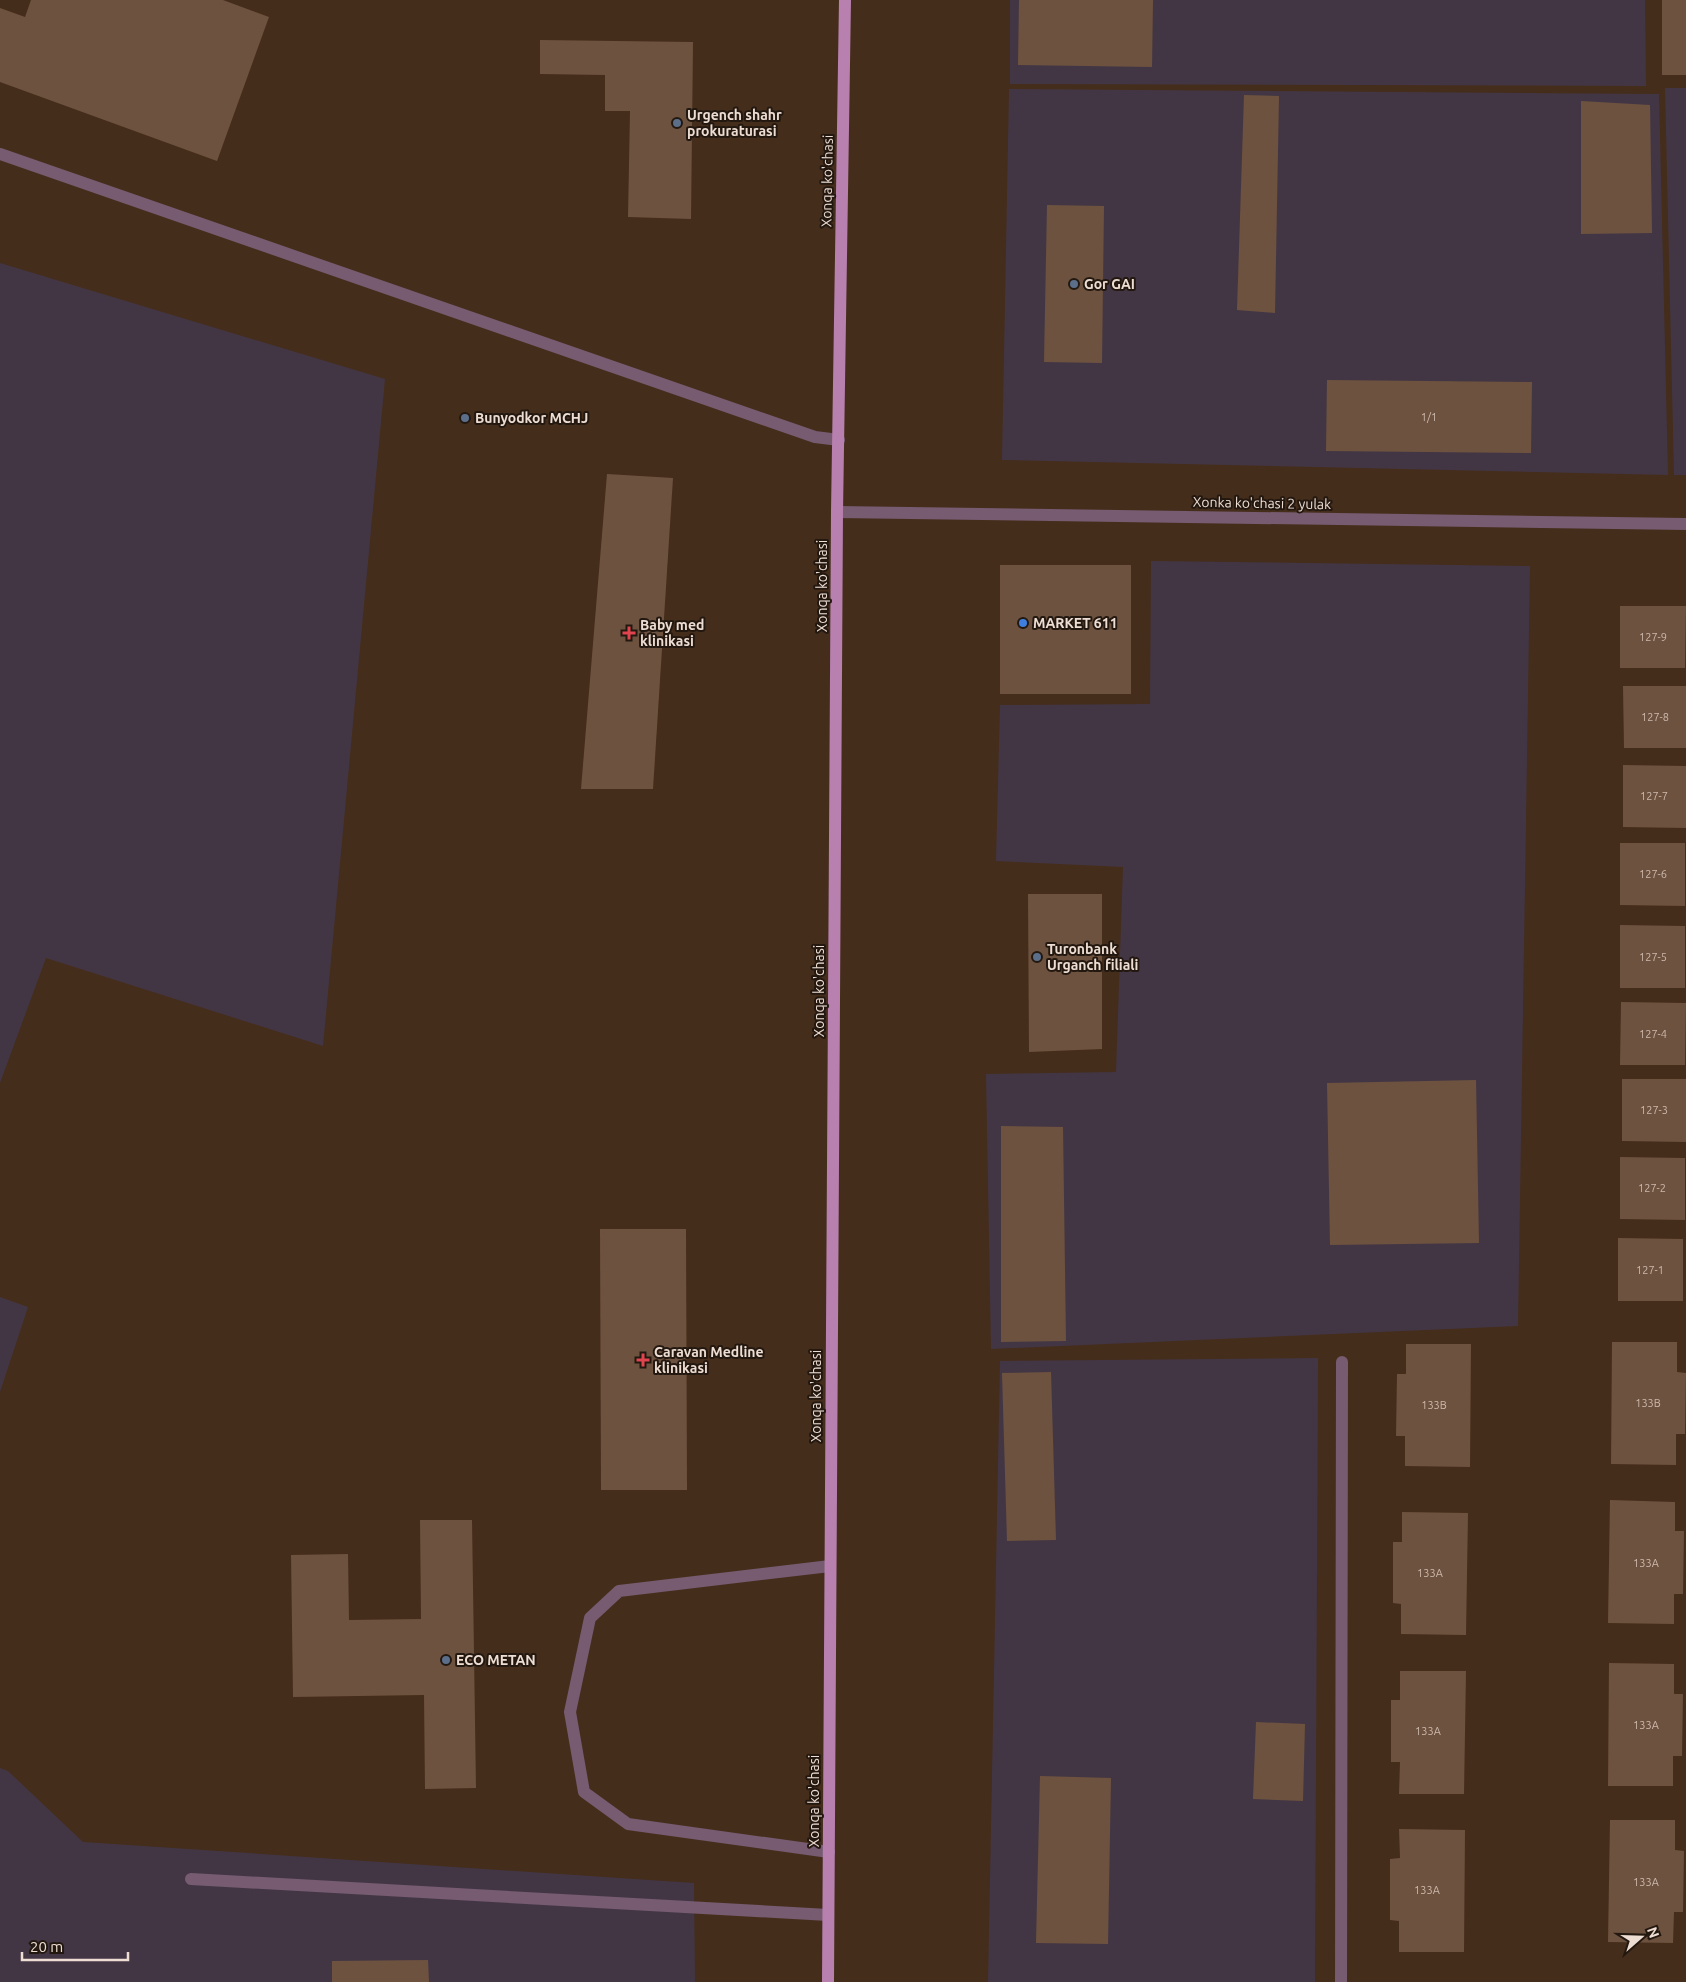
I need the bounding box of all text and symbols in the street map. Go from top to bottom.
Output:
place label: Urgench shahr prokuraturasi [687,107,782,139]
marker: Urgench shahr prokuraturasi [671,117,683,129]
street label: Xonqa ko'chasi [818,135,836,227]
place label: Gor GAI [1084,276,1135,292]
marker: Gor GAI [1068,278,1080,290]
place label: Bunyodkor MCHJ [475,410,588,426]
house number: 1/1 [1421,411,1437,423]
marker: Bunyodkor MCHJ [459,412,471,424]
street label: Xonka ko'chasi 2 yulak [1193,494,1331,512]
street label: Xonqa ko'chasi [814,540,830,632]
place label: MARKET 611 [1033,615,1118,631]
place label: Baby med klinikasi [640,617,704,649]
marker: MARKET 611 [1017,617,1029,629]
marker: Baby med klinikasi [622,626,636,640]
house number: 127-9 [1639,631,1667,643]
house number: 127-8 [1641,711,1669,723]
house number: 127-7 [1640,790,1668,802]
house number: 127-6 [1639,868,1667,880]
place label: Turonbank Urganch filiali [1047,941,1138,973]
street label: Xonqa ko'chasi [811,945,827,1037]
marker: Turonbank Urganch filiali [1031,951,1043,963]
house number: 127-5 [1639,951,1667,963]
house number: 127-4 [1639,1028,1667,1040]
house number: 127-3 [1640,1104,1668,1116]
house number: 127-2 [1638,1182,1666,1194]
house number: 127-1 [1636,1264,1664,1276]
place label: Caravan Medline klinikasi [654,1344,764,1376]
street label: Xonqa ko'chasi [808,1350,824,1442]
marker: Caravan Medline klinikasi [636,1353,650,1367]
house number: 133В [1635,1397,1661,1409]
house number: 133В [1421,1399,1447,1411]
house number: 133A [1633,1557,1660,1569]
house number: 133A [1417,1567,1444,1579]
place label: ECO METAN [456,1652,536,1668]
marker: ECO METAN [440,1654,452,1666]
house number: 133A [1633,1719,1660,1731]
house number: 133A [1415,1725,1442,1737]
street label: Xonqa ko'chasi [806,1755,822,1847]
house number: 133A [1633,1876,1660,1888]
house number: 133A [1414,1884,1441,1896]
north arrow [1616,1912,1666,1962]
text: N [1644,1925,1663,1940]
scale bar [22,1930,129,1962]
text: 20 m [30,1938,63,1955]

